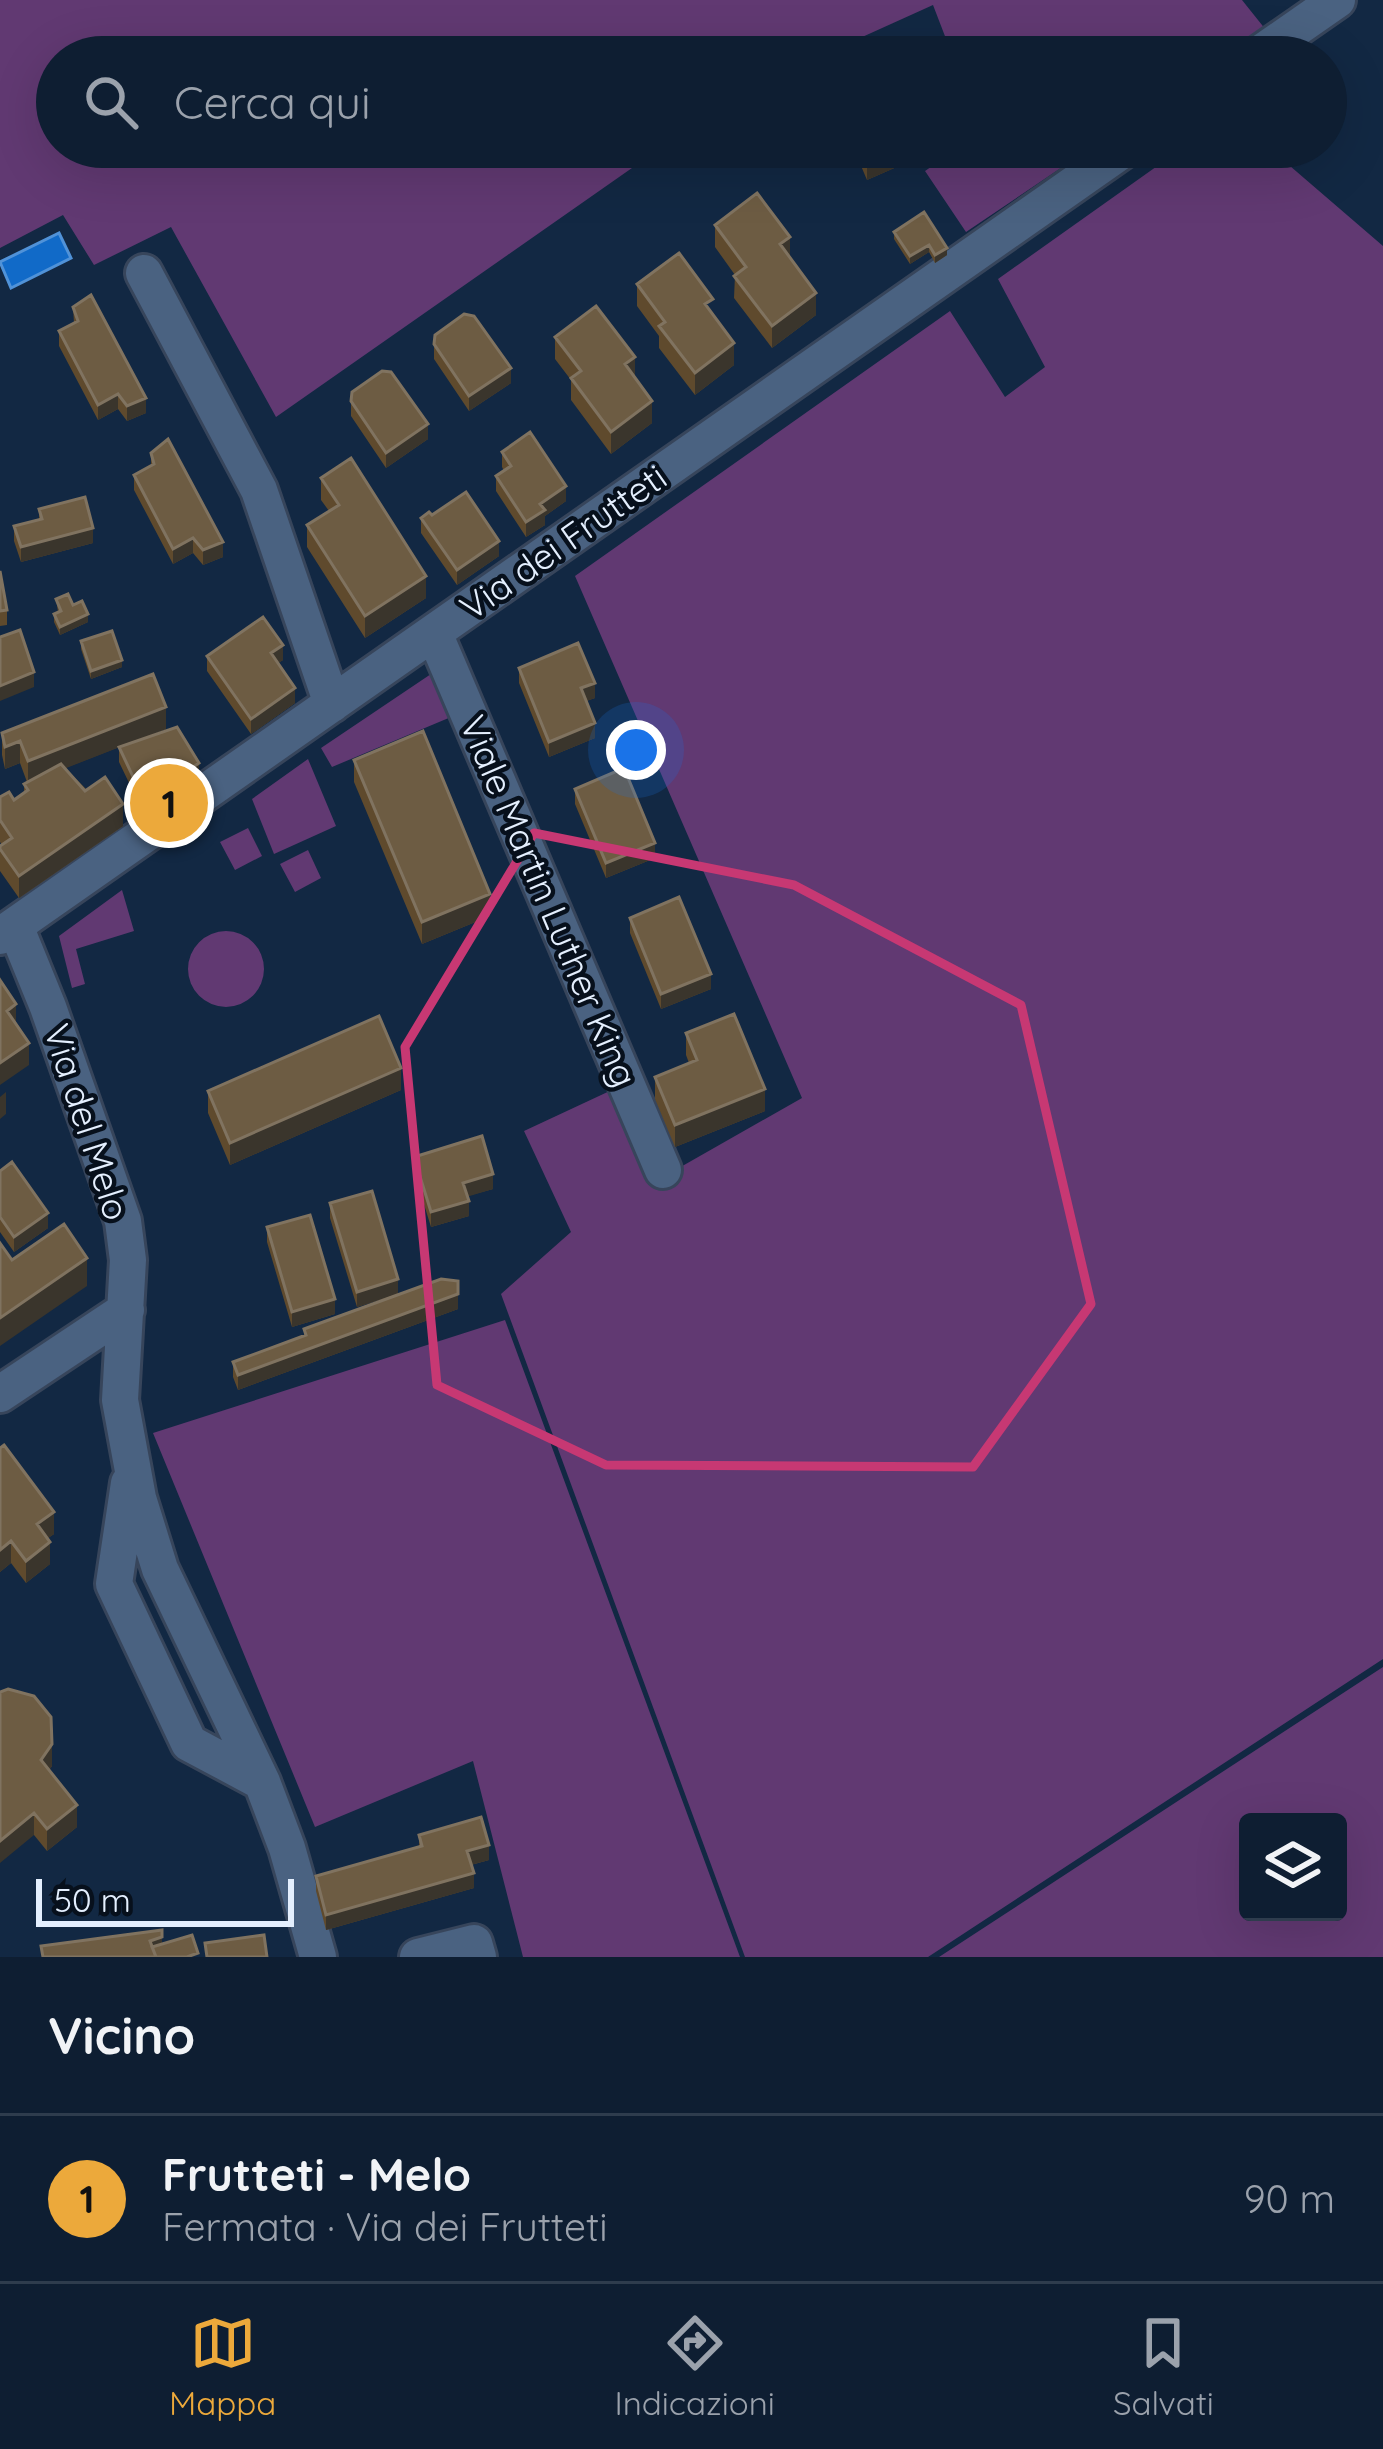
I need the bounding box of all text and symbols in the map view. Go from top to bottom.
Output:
search box [36,36,1347,168]
icon: search [78,69,144,135]
text: Cerca qui [174,74,371,130]
street label: Via dei Frutteti [451,454,675,629]
street label: Viale Martin Luther King [451,708,648,1093]
your location [606,720,666,780]
pin: 1 [130,758,208,848]
street label: Via del Melo [35,1018,140,1225]
map controls [1239,1813,1347,1921]
button: layers [1239,1813,1347,1921]
scale bar [36,1873,294,1926]
text: 50 m [54,1879,131,1920]
text: Vicino [48,2003,195,2067]
text: Frutteti - Melo [162,2146,471,2202]
text: 1 [79,2174,95,2223]
text: 90 m [1244,2174,1335,2223]
text: Fermata · Via dei Frutteti [162,2202,608,2251]
tab: Mappa [169,2310,276,2423]
tab: Indicazioni [614,2310,775,2423]
tab: Salvati [1113,2310,1214,2423]

